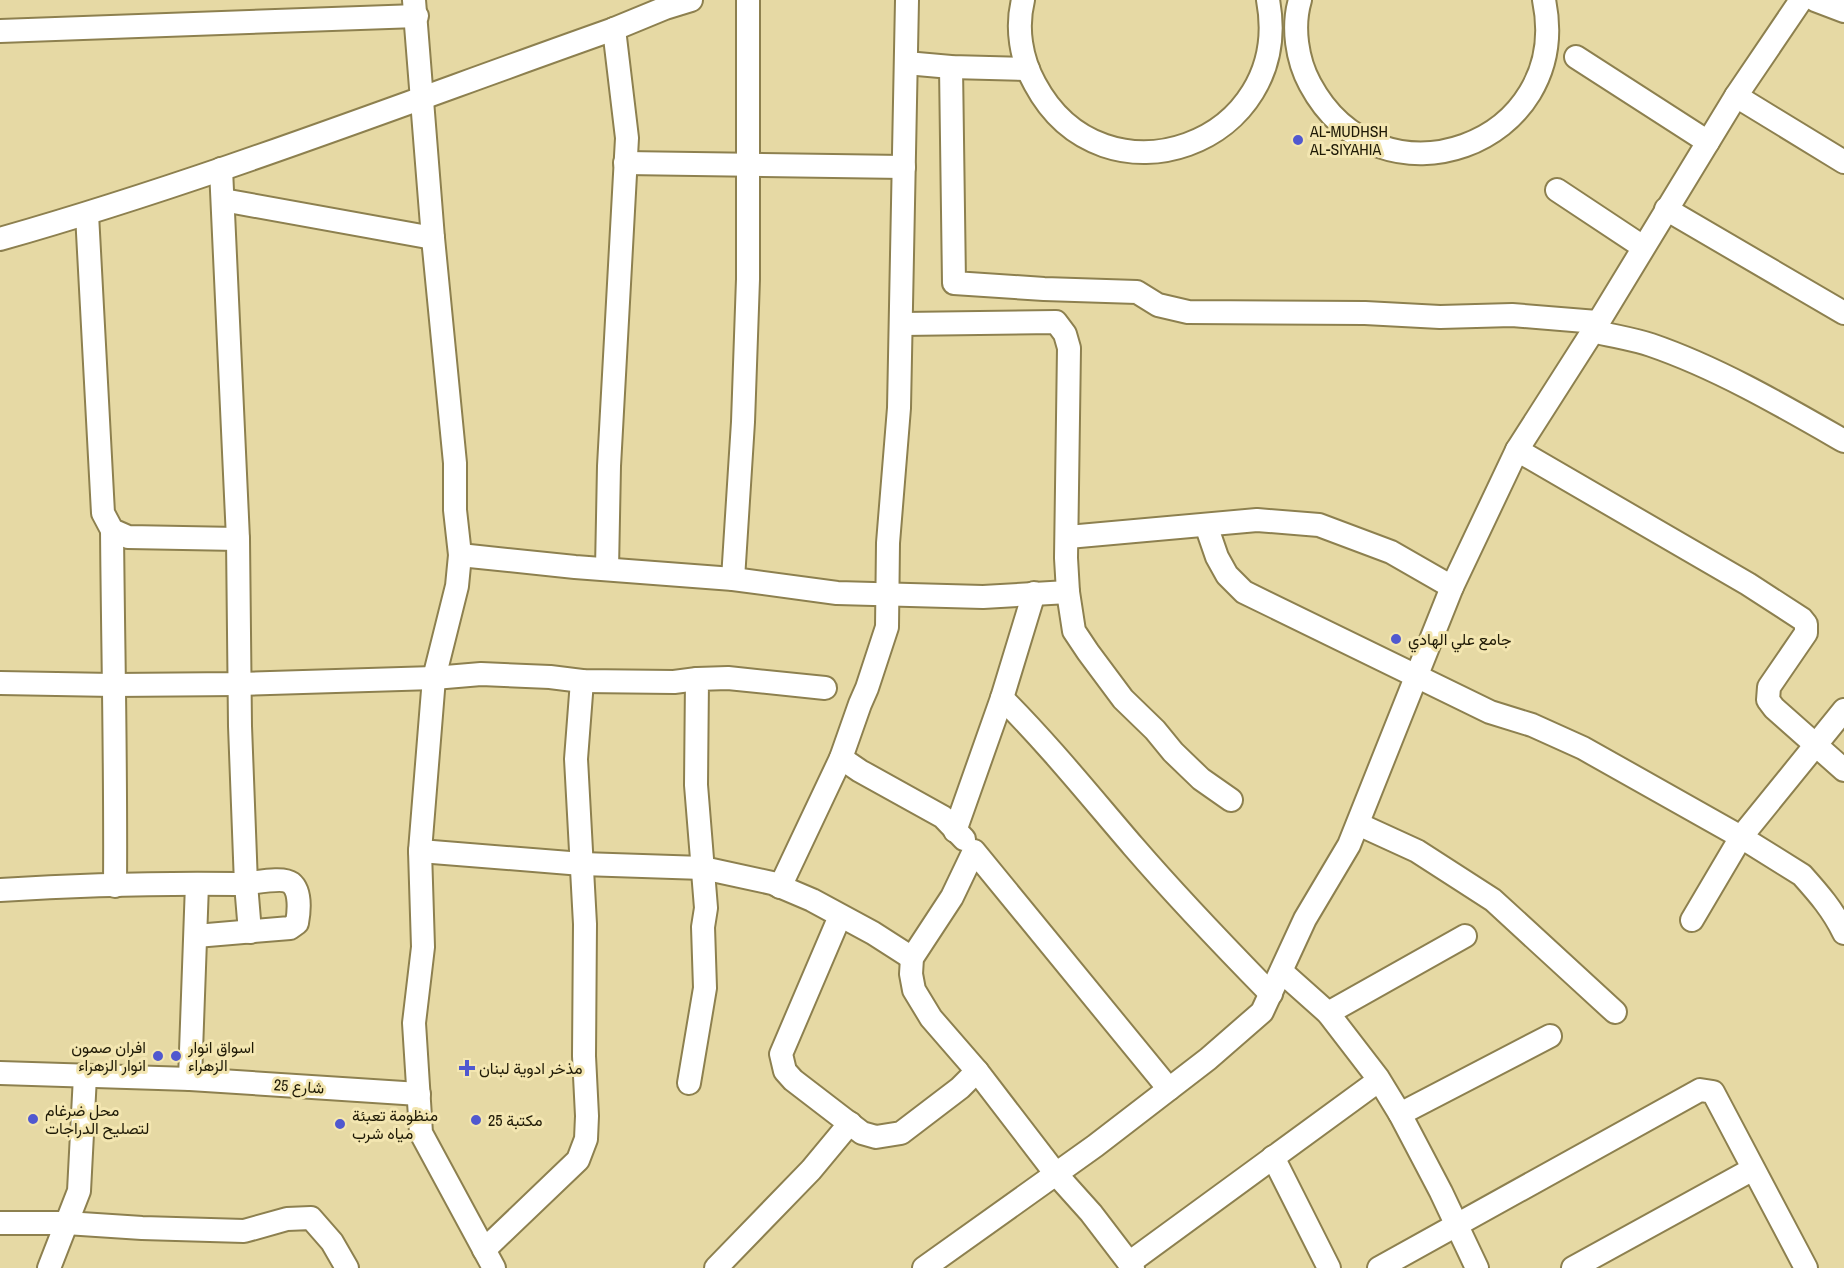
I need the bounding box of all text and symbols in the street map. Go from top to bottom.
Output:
place label: AL-MUDHSH AL-SIYAHIA [1309,120,1388,160]
marker: AL-MUDHSH AL-SIYAHIA [1291,133,1305,147]
place label: جامع علي الهادي [1408,628,1512,653]
marker: جامع علي الهادي [1389,632,1403,646]
place label: افران صمون انوار الزهراء [71,1036,146,1076]
place label: اسواق انوار الزهراء [187,1036,254,1076]
marker: افران صمون انوار الزهراء [151,1049,165,1063]
marker: اسواق انوار الزهراء [169,1049,183,1063]
place label: مذخر ادوية لبنان [479,1057,583,1079]
marker: مذخر ادوية لبنان [460,1061,474,1075]
street label: شارع 25 [273,1073,325,1100]
place label: محل ضرغام لتصليح الدراجات [45,1099,149,1140]
place label: منظومة تعبئة مياه شرب [352,1104,438,1144]
place label: مكتبة 25 [488,1109,543,1131]
marker: محل ضرغام لتصليح الدراجات [26,1112,40,1126]
marker: مكتبة 25 [469,1113,483,1127]
marker: منظومة تعبئة مياه شرب [333,1117,347,1131]

